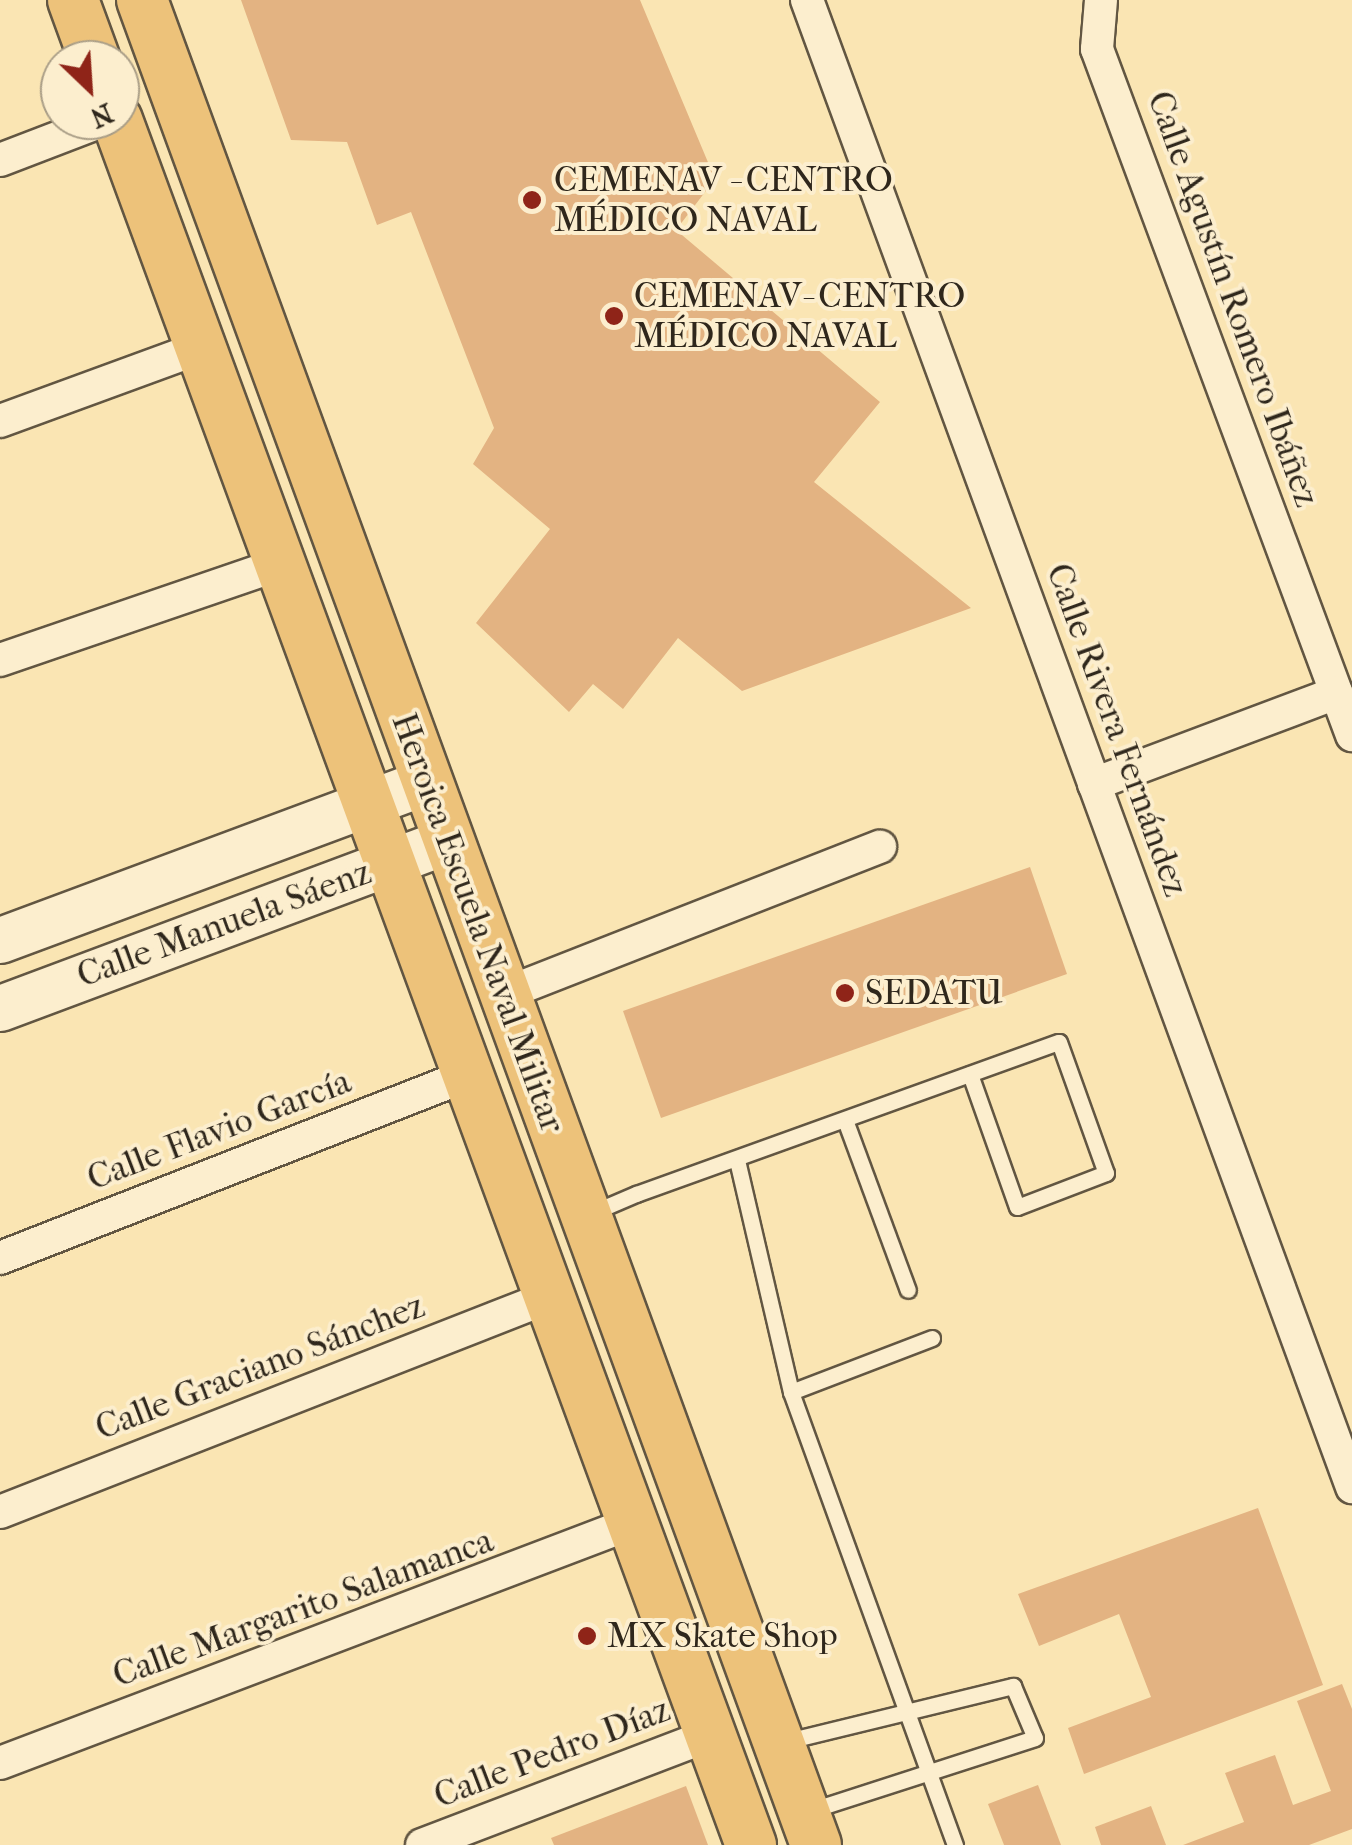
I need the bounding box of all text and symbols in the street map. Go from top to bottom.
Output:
north arrow [40,40,140,140]
street label: Calle Agustín Romero Ibáñez [1138,86,1328,512]
text: N [85,96,119,135]
place label: CEMENAV - CENTRO MÉDICO NAVAL [554,159,893,241]
marker: CEMENAV - CENTRO MÉDICO NAVAL [519,187,545,213]
place label: CEMENAV- CENTRO MÉDICO NAVAL [634,275,965,357]
marker: CEMENAV- CENTRO MÉDICO NAVAL [603,305,625,327]
street label: Calle Rivera Fernández [1037,558,1197,902]
street label: Heroica Escuela Naval Militar [382,707,574,1139]
street label: Calle Manuela Sáenz [71,851,377,997]
place label: SEDATU [865,972,1003,1014]
marker: SEDATU [834,982,856,1004]
street label: Calle Flavio García [81,1060,357,1200]
street label: Calle Graciano Sánchez [90,1285,430,1449]
street label: Calle Margarito Salamanca [107,1520,499,1696]
place label: MX Skate Shop [607,1615,838,1657]
marker: MX Skate Shop [576,1625,598,1647]
street label: Calle Pedro Díaz [428,1689,676,1817]

